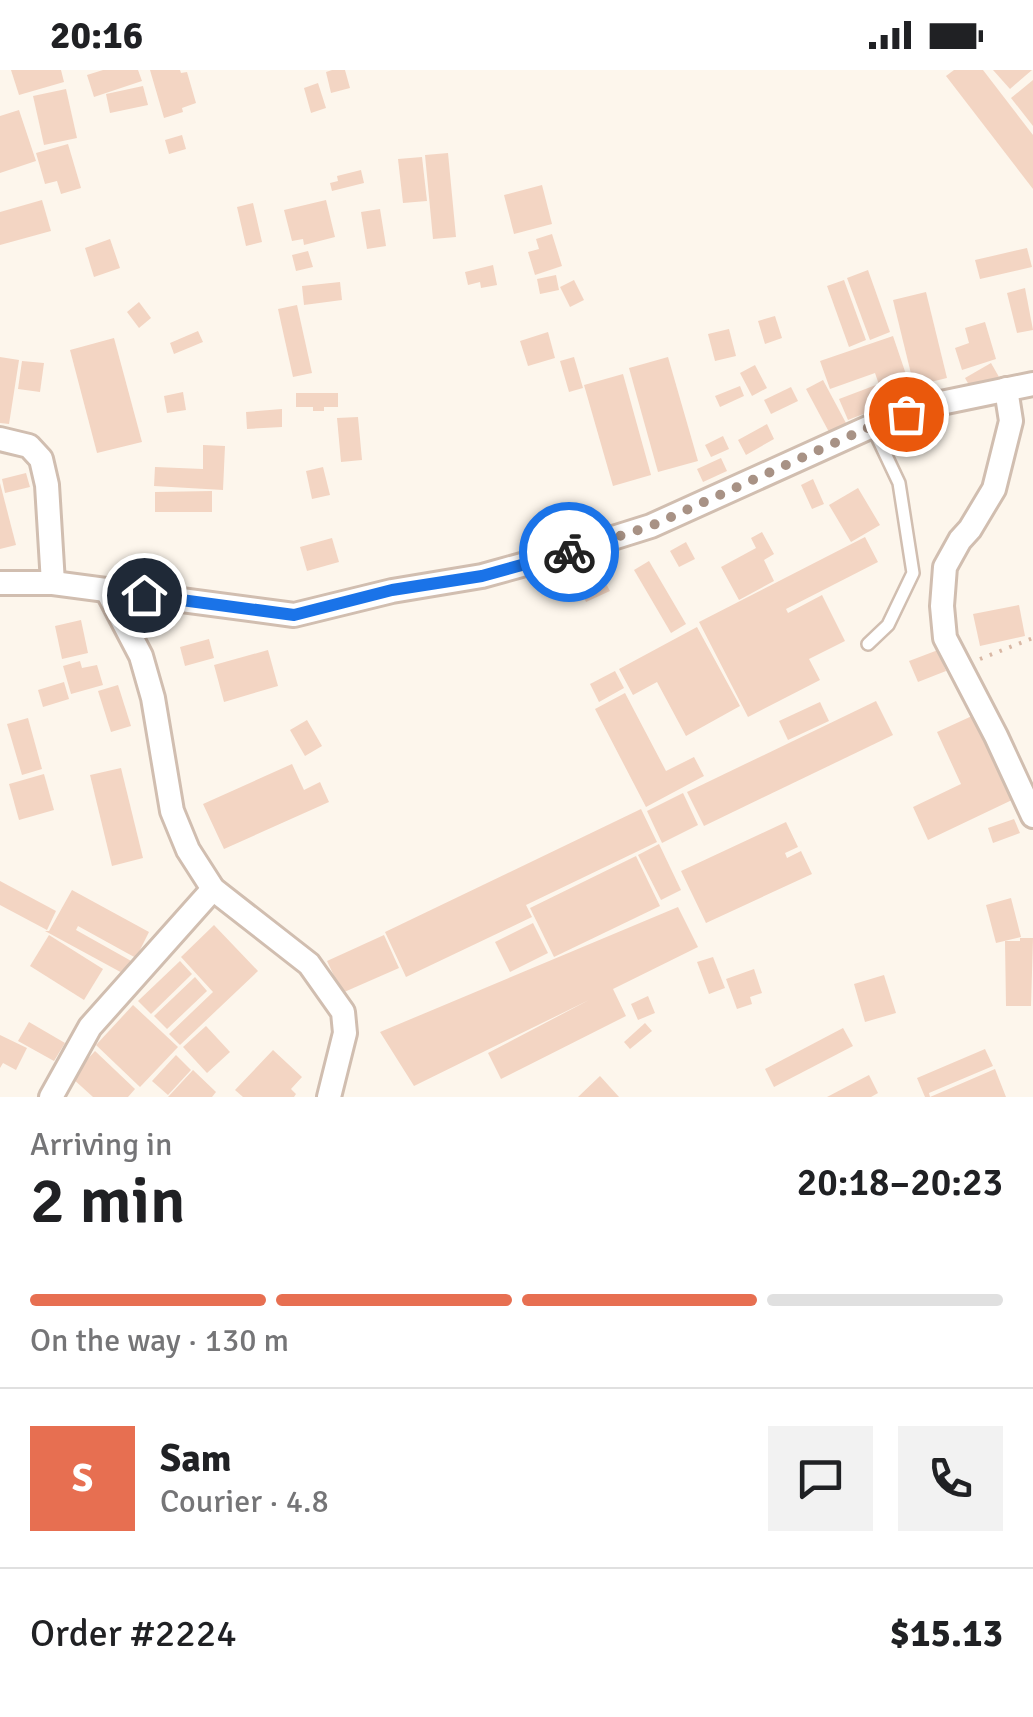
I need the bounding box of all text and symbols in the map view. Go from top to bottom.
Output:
text: 20:16 [50,12,143,59]
pin [864,372,949,457]
icon: bag [879,387,934,442]
courier [519,502,619,602]
icon: bike [542,525,597,580]
pin [102,553,187,638]
icon: home [117,568,172,623]
text: Arriving in [30,1125,172,1164]
text: 20:18–20:23 [797,1159,1003,1206]
text: 2 min [30,1161,186,1241]
text: On the way · 130 m [30,1321,289,1360]
button: chat [768,1426,873,1531]
button: phone [898,1426,1003,1531]
text: Sam [160,1435,231,1482]
text: S [72,1455,93,1502]
text: Courier · 4.8 [160,1482,329,1521]
text: Order #2224 [30,1610,237,1657]
text: $15.13 [890,1610,1003,1657]

